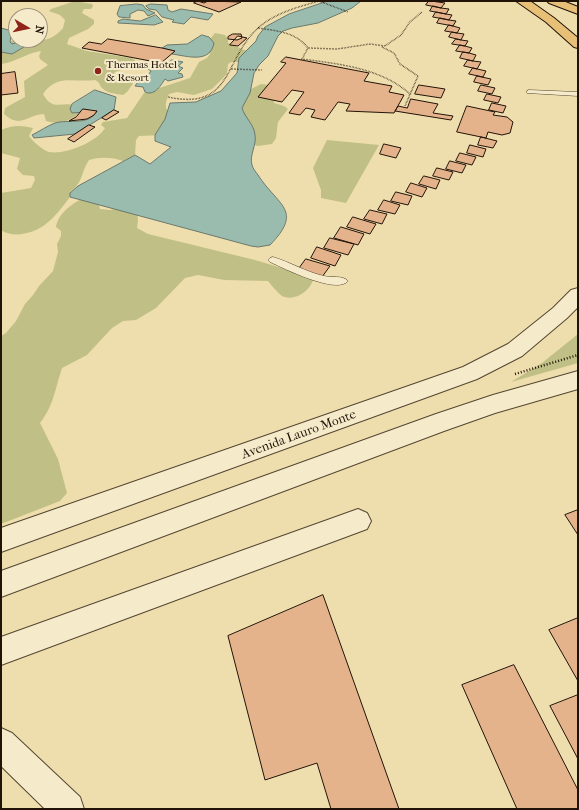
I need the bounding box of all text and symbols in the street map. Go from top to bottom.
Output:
north arrow [8,8,48,48]
text: N [32,25,46,35]
place label: Thermas Hotel & Resort [106,58,177,84]
marker: Thermas Hotel & Resort [93,66,103,76]
street label: Avenida Lauro Monte [240,407,358,463]

